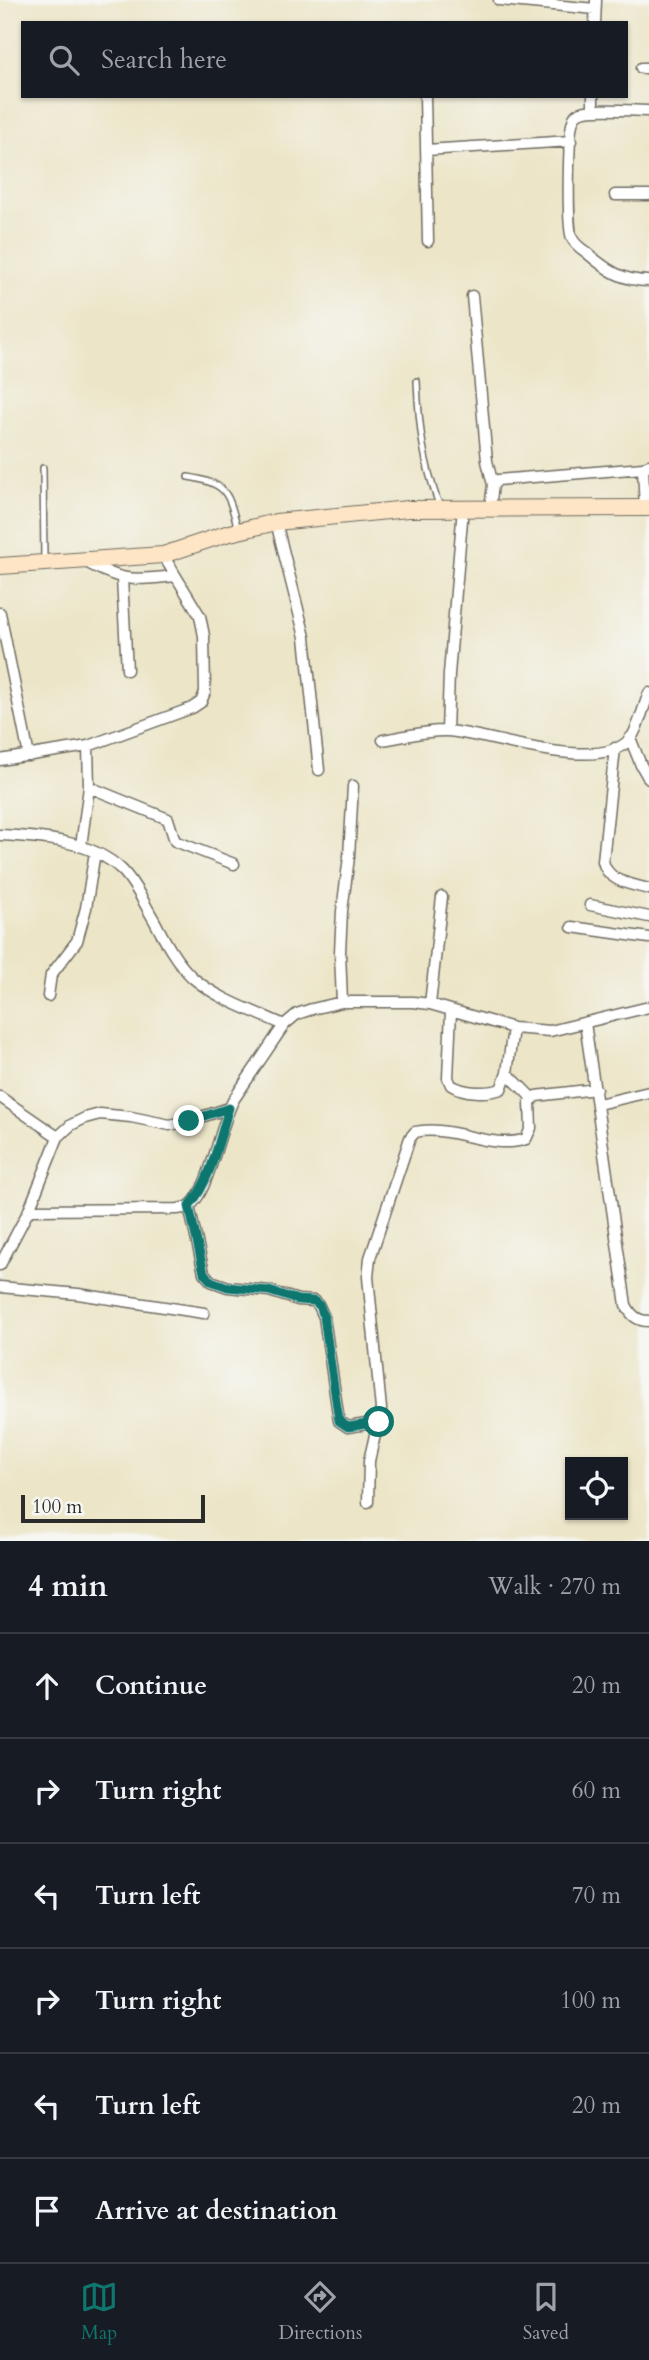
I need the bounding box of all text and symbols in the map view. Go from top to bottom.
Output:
search box [21,21,628,98]
icon: search [45,41,83,79]
text: Search here [101,42,227,77]
route end [173,1105,204,1136]
route start [363,1406,394,1437]
map controls [565,1457,628,1520]
button: locate [565,1457,628,1520]
scale bar [21,1492,205,1524]
text: 100 m [32,1494,82,1520]
text: 4 min [28,1566,108,1607]
text: Walk · 270 m [488,1571,621,1602]
icon: ahead [28,1667,66,1705]
text: Continue [95,1668,207,1703]
text: 20 m [572,1670,621,1701]
icon: right [28,1772,66,1810]
text: Turn right [95,1773,222,1808]
text: 60 m [572,1775,621,1806]
icon: left [28,1877,66,1915]
text: Turn left [95,1878,200,1913]
text: 70 m [572,1880,621,1911]
icon: right [28,1982,66,2020]
text: Turn right [95,1983,222,2018]
text: 100 m [560,1985,621,2016]
icon: left [28,2087,66,2125]
text: Turn left [95,2088,200,2123]
text: 20 m [572,2090,621,2121]
icon: arrive [28,2192,66,2230]
text: Arrive at destination [95,2193,338,2228]
tab: Map [80,2278,118,2346]
tab: Directions [279,2278,362,2346]
tab: Saved [523,2278,569,2346]

